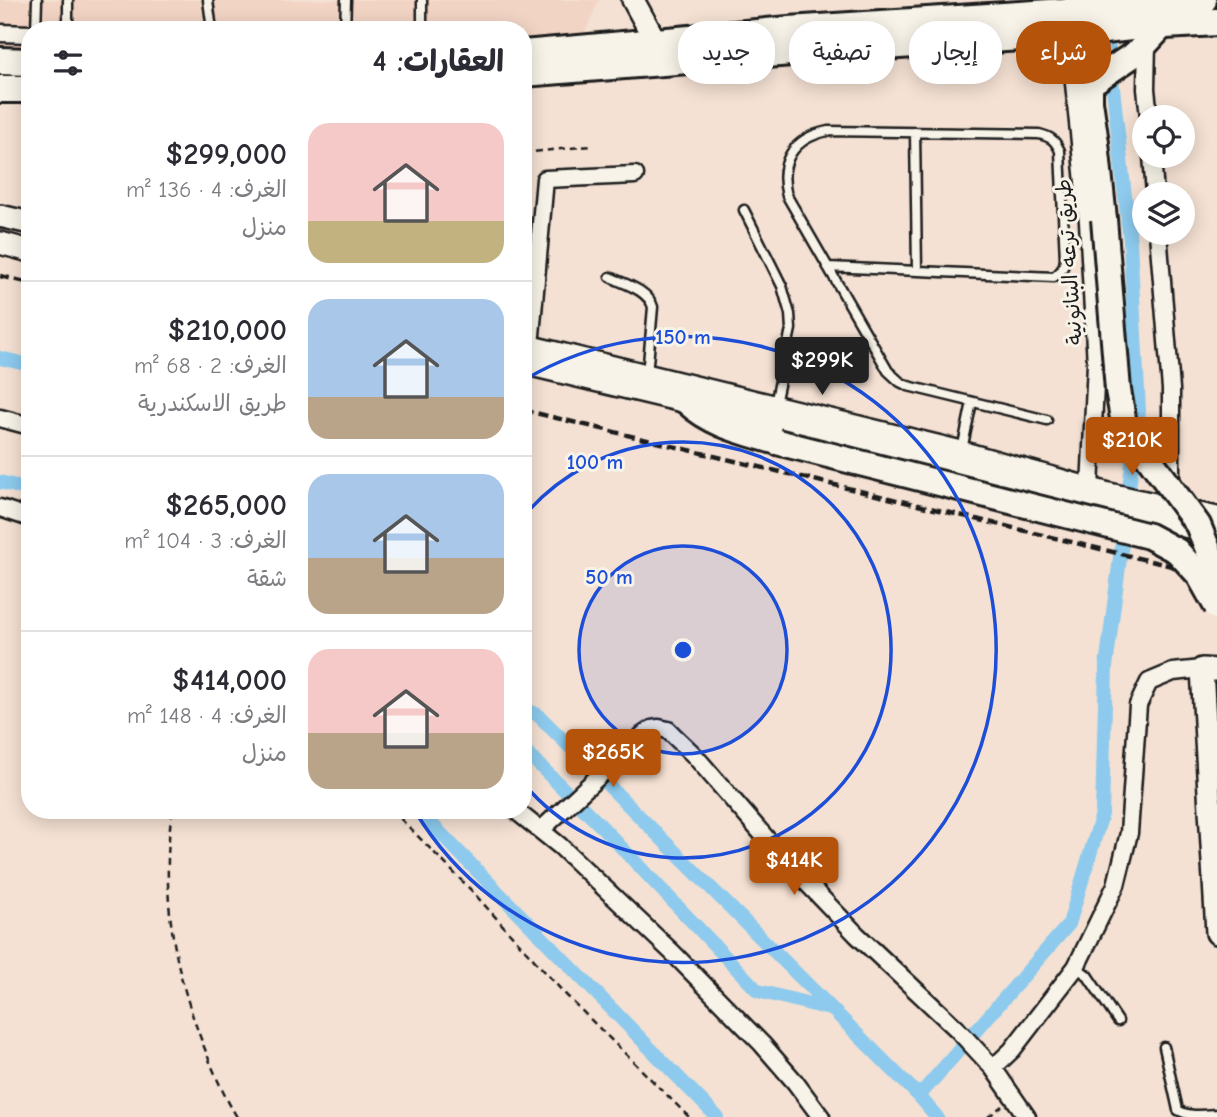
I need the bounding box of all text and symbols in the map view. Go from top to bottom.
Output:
chip: جديد [678,21,775,84]
chip: تصفية [789,21,895,84]
chip: إيجار [909,21,1002,84]
chip: شراء [1016,21,1111,84]
icon: filters [49,44,87,82]
text: العقارات: 4 [373,44,504,79]
map controls [1132,105,1195,245]
button: locate [1132,105,1195,168]
text: $299,000 [165,137,287,172]
icon: home [364,151,448,235]
text: الغرف: 4 · 136 m² [126,176,287,203]
street label: طريق ترعه البتانونية [1051,178,1088,346]
button: layers [1132,182,1195,245]
text: منزل [242,214,287,241]
text: $210,000 [168,313,287,348]
text: 150 m [655,325,711,349]
icon: home [364,327,448,411]
pin: $299K [773,338,871,397]
text: $299K [791,346,853,373]
text: الغرف: 2 · 68 m² [134,352,287,379]
text: طريق الاسكندرية [138,390,287,417]
pin: $210K [1083,418,1181,477]
text: $210K [1102,426,1162,453]
text: 100 m [567,450,623,474]
text: $265,000 [165,488,287,523]
icon: home [364,502,448,586]
text: الغرف: 3 · 104 m² [124,527,287,554]
text: شقة [247,565,287,592]
text: 50 m [585,565,633,589]
centre of rings [671,638,695,662]
text: $414,000 [172,663,287,698]
icon: home [364,677,448,761]
text: الغرف: 4 · 148 m² [127,702,287,729]
pin: $265K [564,730,662,789]
text: $265K [582,738,644,765]
text: منزل [242,740,287,767]
pin: $414K [745,838,843,897]
text: $414K [765,846,823,873]

